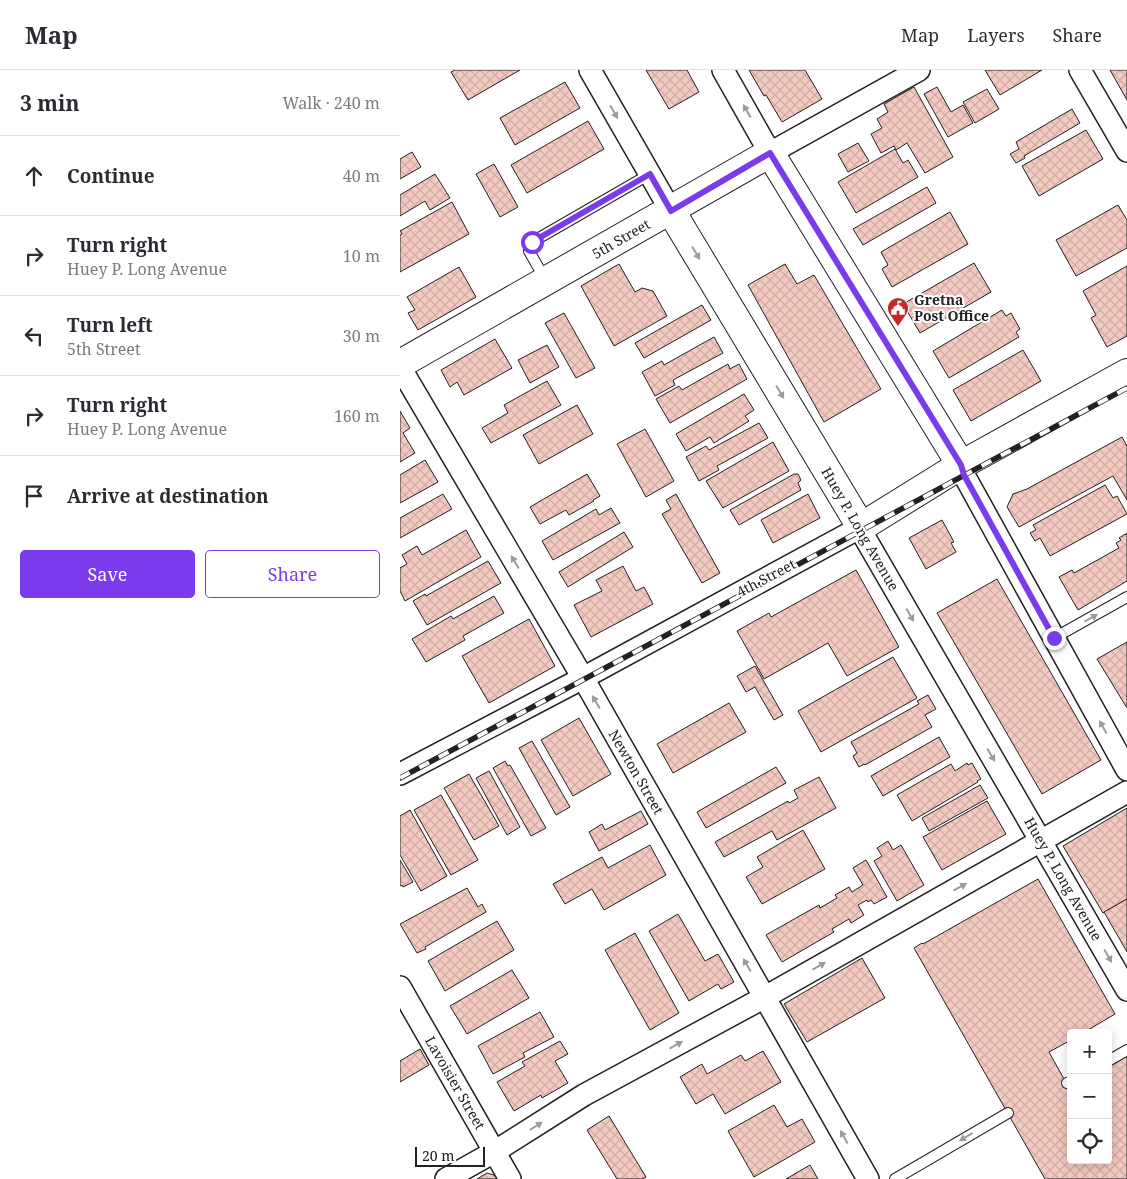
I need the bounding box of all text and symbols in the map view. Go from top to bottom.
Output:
text: Map [25,18,78,51]
text: Map [901,23,939,47]
text: Layers [967,23,1025,47]
text: Share [1053,23,1102,47]
text: 3 min [20,89,79,117]
text: Walk · 240 m [283,92,380,114]
one-way arrow [742,105,751,118]
one-way arrow [610,106,619,119]
icon: ahead [20,162,48,190]
text: Continue [67,163,155,189]
text: 40 m [343,165,380,187]
street label: 5th Street [588,214,653,263]
route start [521,231,544,254]
text: Turn right [67,232,167,258]
icon: right [20,242,48,270]
text: 10 m [343,245,380,267]
one-way arrow [691,246,700,259]
text: Huey P. Long Avenue [67,258,227,280]
place label: Gretna Post Office [914,290,989,325]
public building icon: Gretna Post Office [886,296,910,327]
text: Turn left [67,312,153,338]
icon: left [20,322,48,350]
text: 30 m [343,325,380,347]
text: 5th Street [67,338,141,360]
one-way arrow [775,385,784,399]
text: Turn right [67,392,167,418]
icon: right [20,402,48,430]
text: 160 m [334,405,380,427]
text: Huey P. Long Avenue [67,418,227,440]
street label: Huey P. Long Avenue [817,463,904,594]
icon: arrive [20,482,48,510]
text: Arrive at destination [67,483,269,509]
button: Save [20,550,195,598]
button: Share [205,550,380,598]
street label: 4th Street [733,554,799,601]
one-way arrow [510,555,519,569]
one-way arrow [905,608,914,621]
one-way arrow [1084,613,1097,622]
route end [1043,627,1066,650]
one-way arrow [592,696,601,709]
one-way arrow [1099,721,1108,734]
street label: Newton Street [604,726,668,818]
one-way arrow [987,749,996,762]
street label: Huey P. Long Avenue [1020,813,1107,944]
one-way arrow [953,883,968,891]
one-way arrow [1103,950,1112,963]
one-way arrow [743,957,751,972]
one-way arrow [812,962,825,971]
map controls [1067,1029,1112,1164]
button: + [1067,1029,1112,1074]
street label: Lavoisier Street [421,1033,490,1133]
one-way arrow [669,1041,684,1049]
button: − [1067,1074,1112,1119]
button: locate [1067,1119,1112,1164]
one-way arrow [529,1121,542,1131]
one-way arrow [840,1130,849,1143]
one-way arrow [959,1133,972,1142]
scale bar [415,1144,485,1167]
text: 20 m [422,1146,455,1165]

